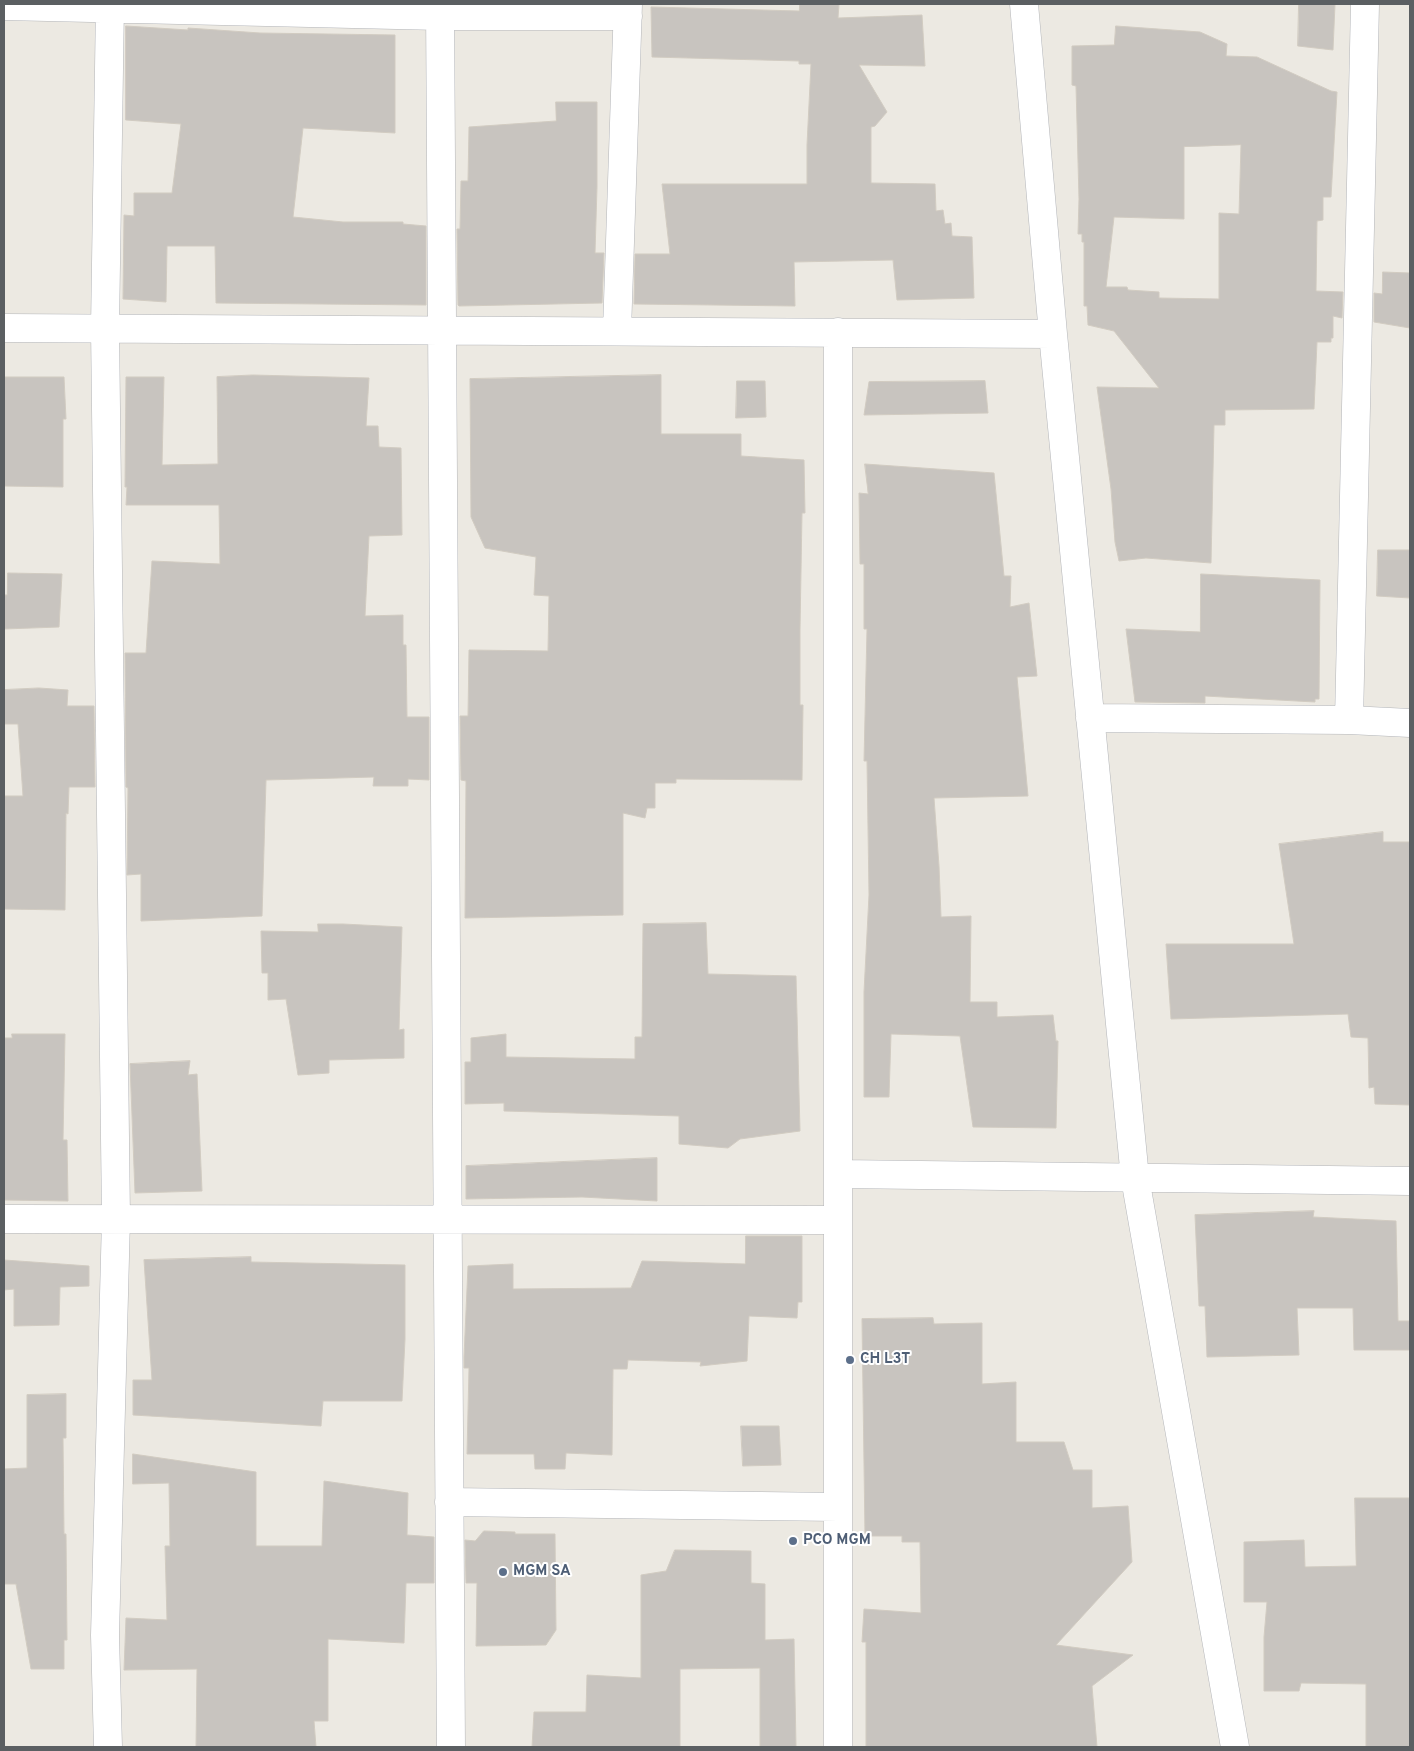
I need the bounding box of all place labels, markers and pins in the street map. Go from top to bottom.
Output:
place label: CH L3T [860,1351,910,1369]
marker: CH L3T [844,1354,856,1366]
place label: PCO MGM [803,1532,871,1550]
marker: PCO MGM [787,1535,799,1547]
place label: MGM SA [513,1563,571,1581]
marker: MGM SA [497,1566,509,1578]

